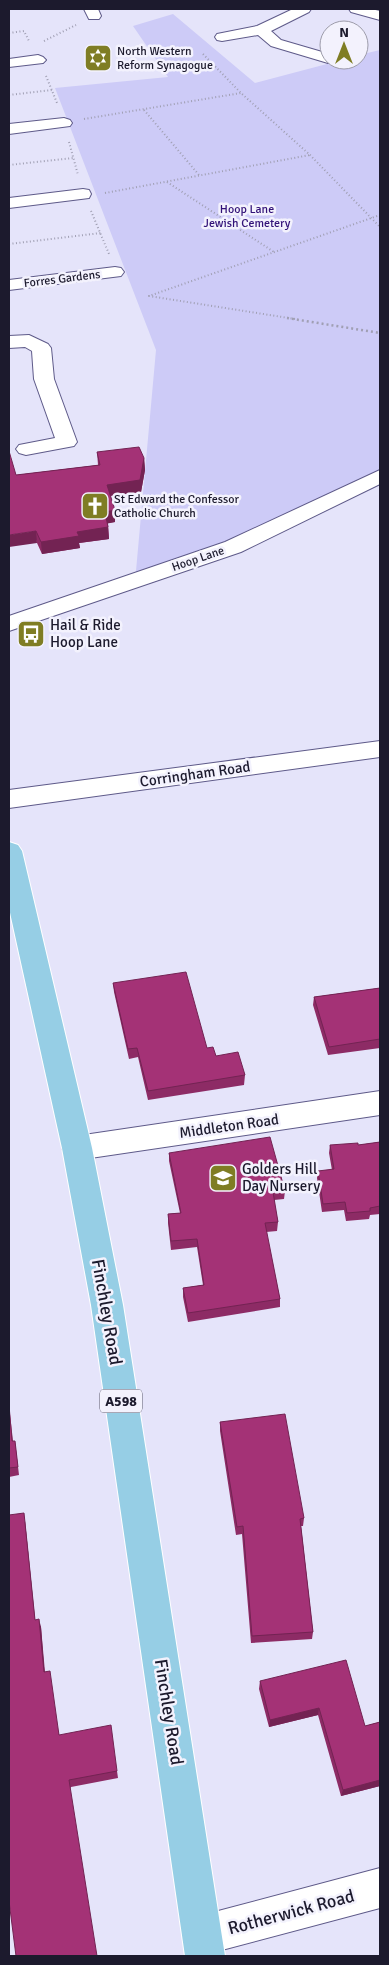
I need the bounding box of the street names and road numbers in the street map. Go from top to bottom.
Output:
street label: Forres Gardens [23,267,101,291]
street label: Hoop Lane [170,543,226,575]
street label: Corringham Road [139,757,251,791]
street label: Middleton Road [178,1110,280,1142]
street label: Finchley Road [87,1257,127,1367]
road number: A598 [100,1390,142,1412]
street label: Finchley Road [150,1657,188,1767]
street label: Rotherwick Road [225,1885,357,1939]

